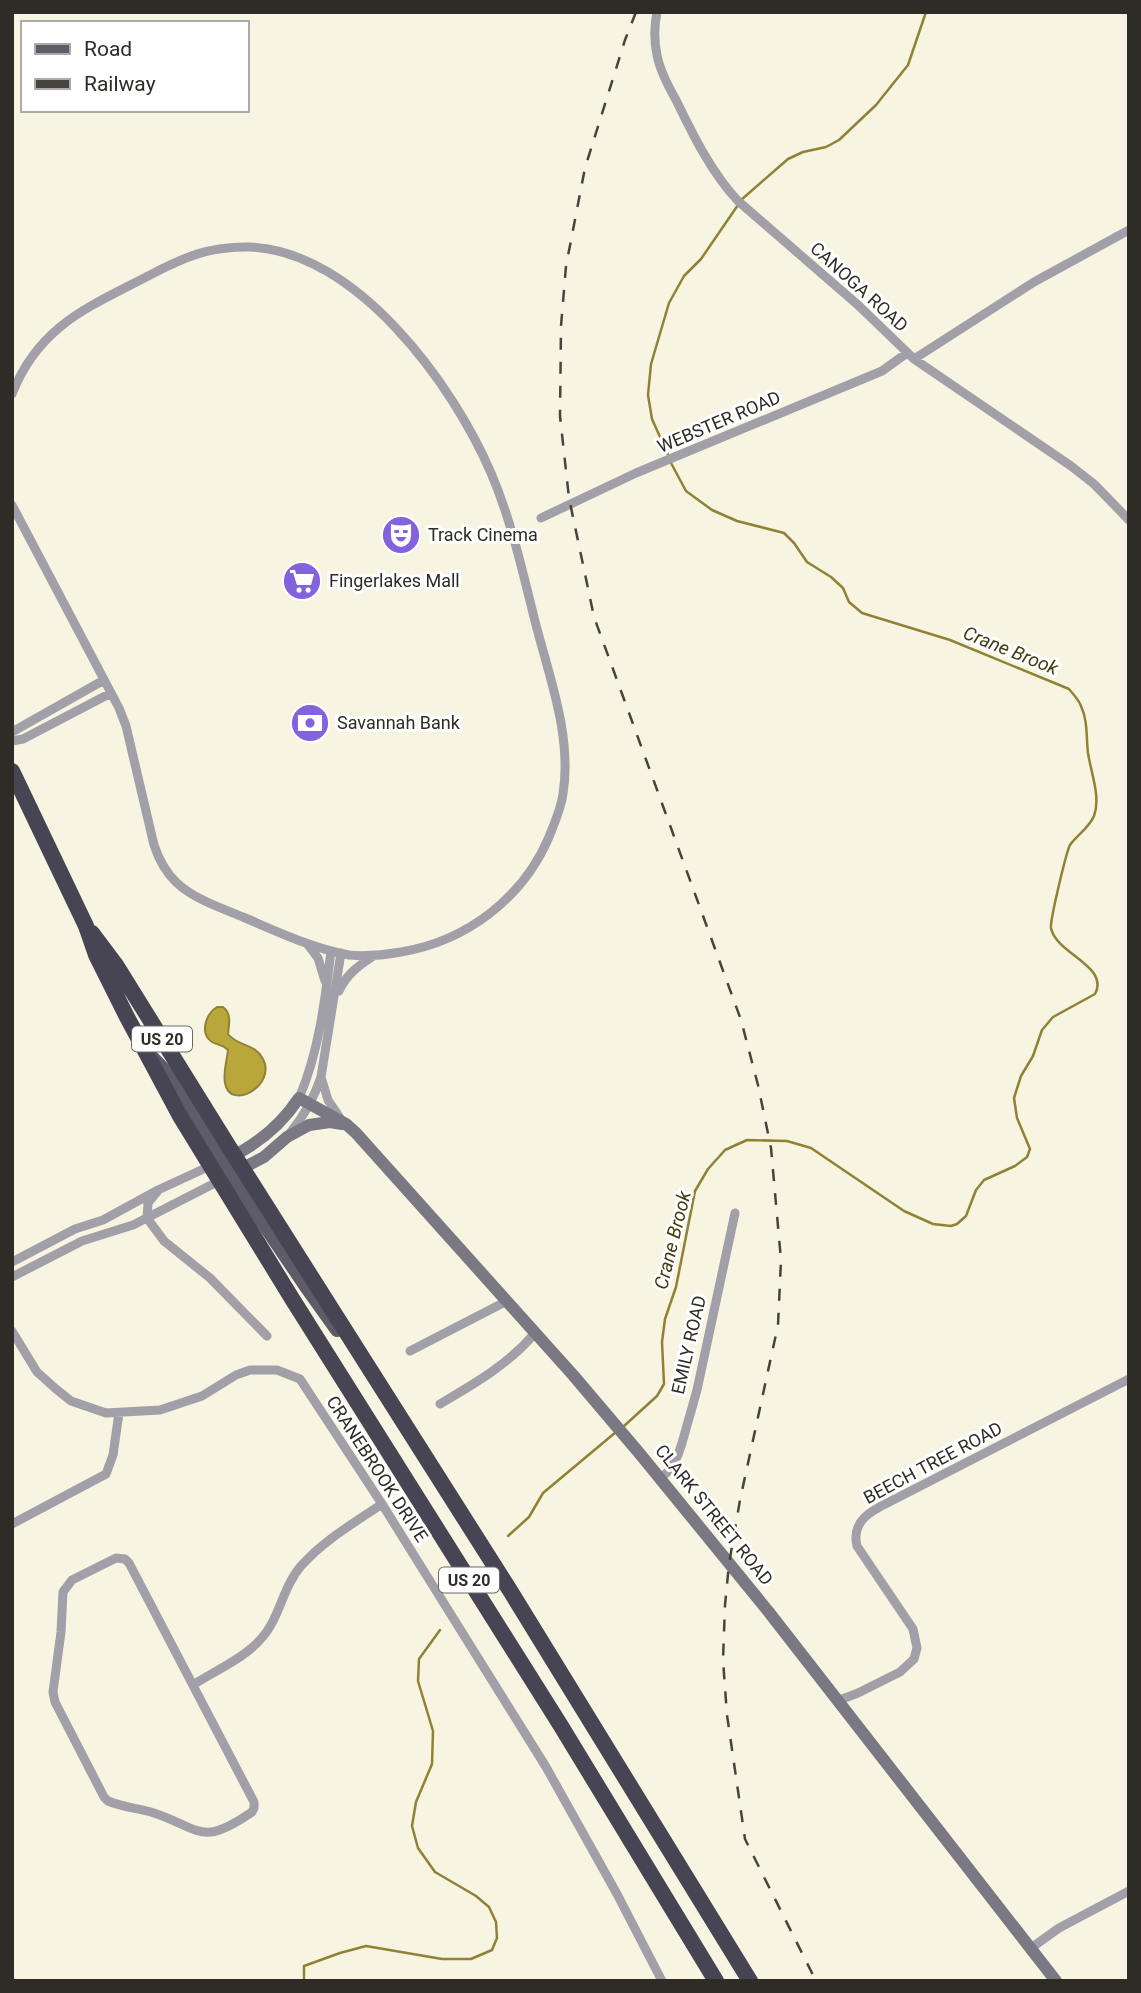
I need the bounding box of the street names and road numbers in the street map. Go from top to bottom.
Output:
street label: CANOGA ROAD [806,237,912,336]
street label: WEBSTER ROAD [654,386,783,457]
road number: US 20 [132,1026,192,1051]
street label: EMILY ROAD [667,1294,710,1396]
street label: CRANEBROOK DRIVE [322,1392,433,1546]
street label: BEECH TREE ROAD [860,1417,1006,1508]
street label: CLARK STREET ROAD [651,1440,778,1589]
road number: US 20 [439,1568,499,1592]

